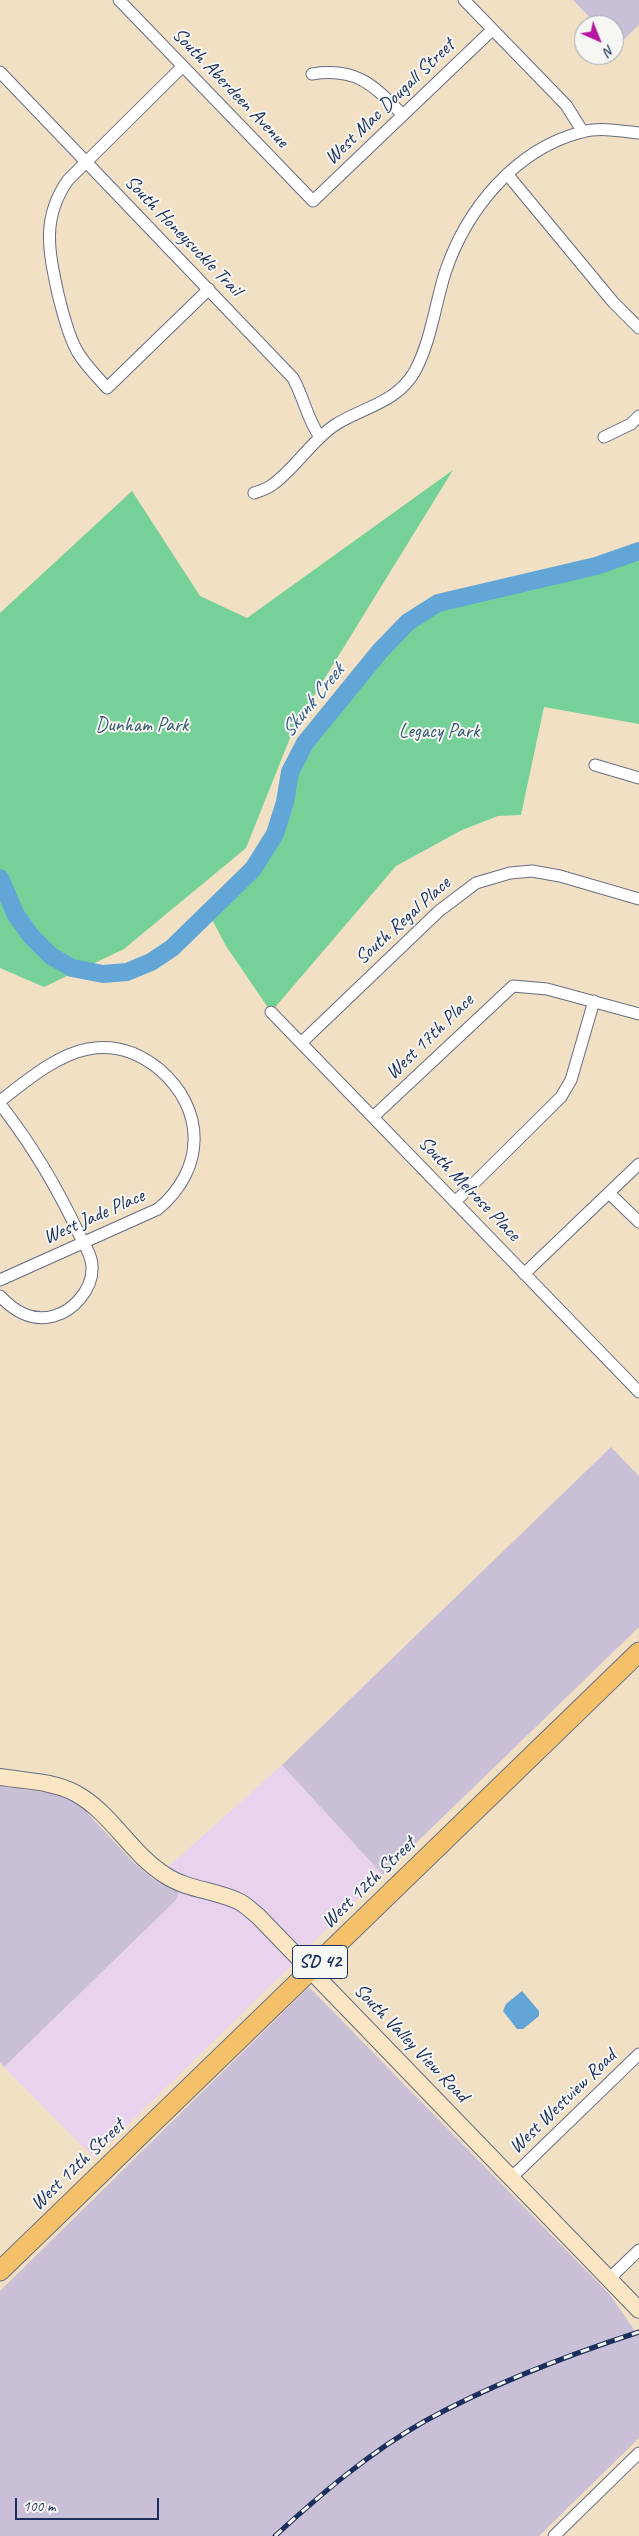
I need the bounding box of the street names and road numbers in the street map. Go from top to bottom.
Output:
street label: South Aberdeen Avenue [167,23,293,153]
street label: West Mac Dougall Street [320,34,460,170]
street label: South Honeysuckle Trail [119,170,247,302]
street label: South Regal Place [350,872,456,970]
street label: West 17th Place [381,989,479,1085]
street label: South Melrose Place [413,1132,525,1246]
street label: West Jade Place [40,1184,148,1250]
street label: West 12th Street [317,1832,421,1934]
road number: SD 42 [292,1945,348,1978]
street label: South Valley View Road [348,1979,474,2107]
street label: West Westview Road [505,2045,621,2159]
street label: West 12th Street [26,2114,130,2216]

